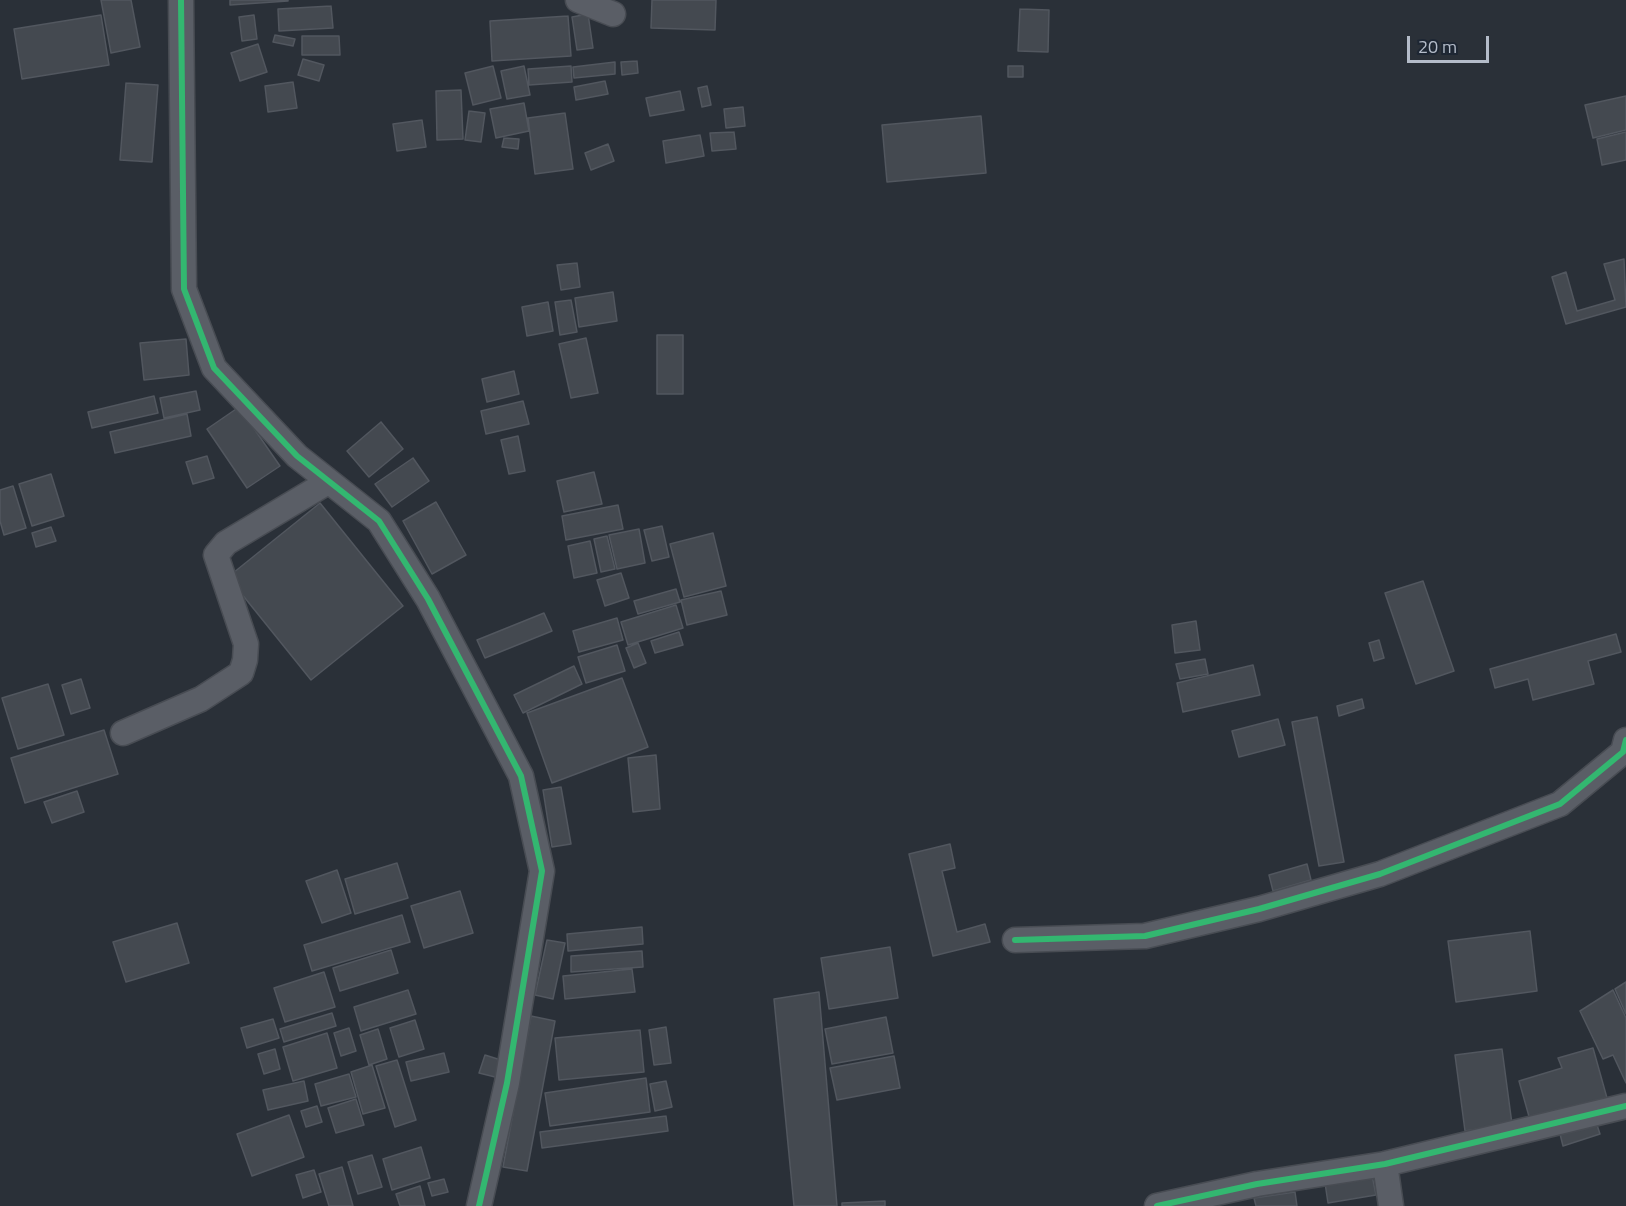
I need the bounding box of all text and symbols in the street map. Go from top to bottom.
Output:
scale bar [1410,24,1492,62]
text: 20 m [1418,33,1457,60]

